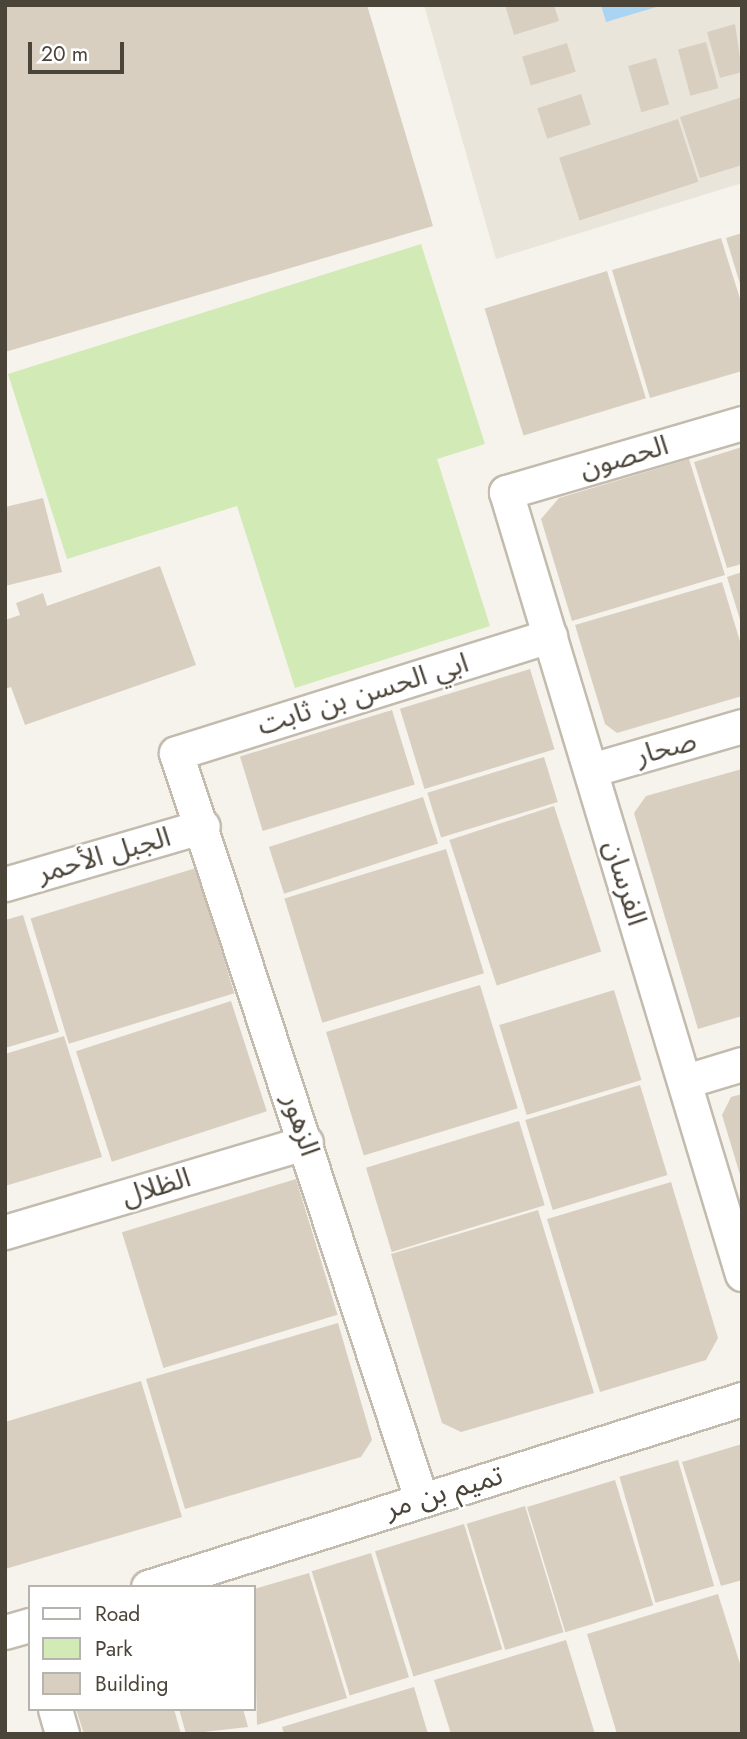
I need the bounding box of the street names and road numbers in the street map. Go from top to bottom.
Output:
street label: الحصون [576,428,672,486]
street label: ابي الحسن بن ثابت [254,646,472,742]
street label: صحار [632,723,700,773]
street label: الجبل الأحمر [34,820,174,890]
street label: الفرسان [596,836,654,930]
street label: الزهور [275,1090,327,1160]
street label: الظلال [118,1161,194,1213]
street label: تميم بن مر [381,1458,507,1526]

